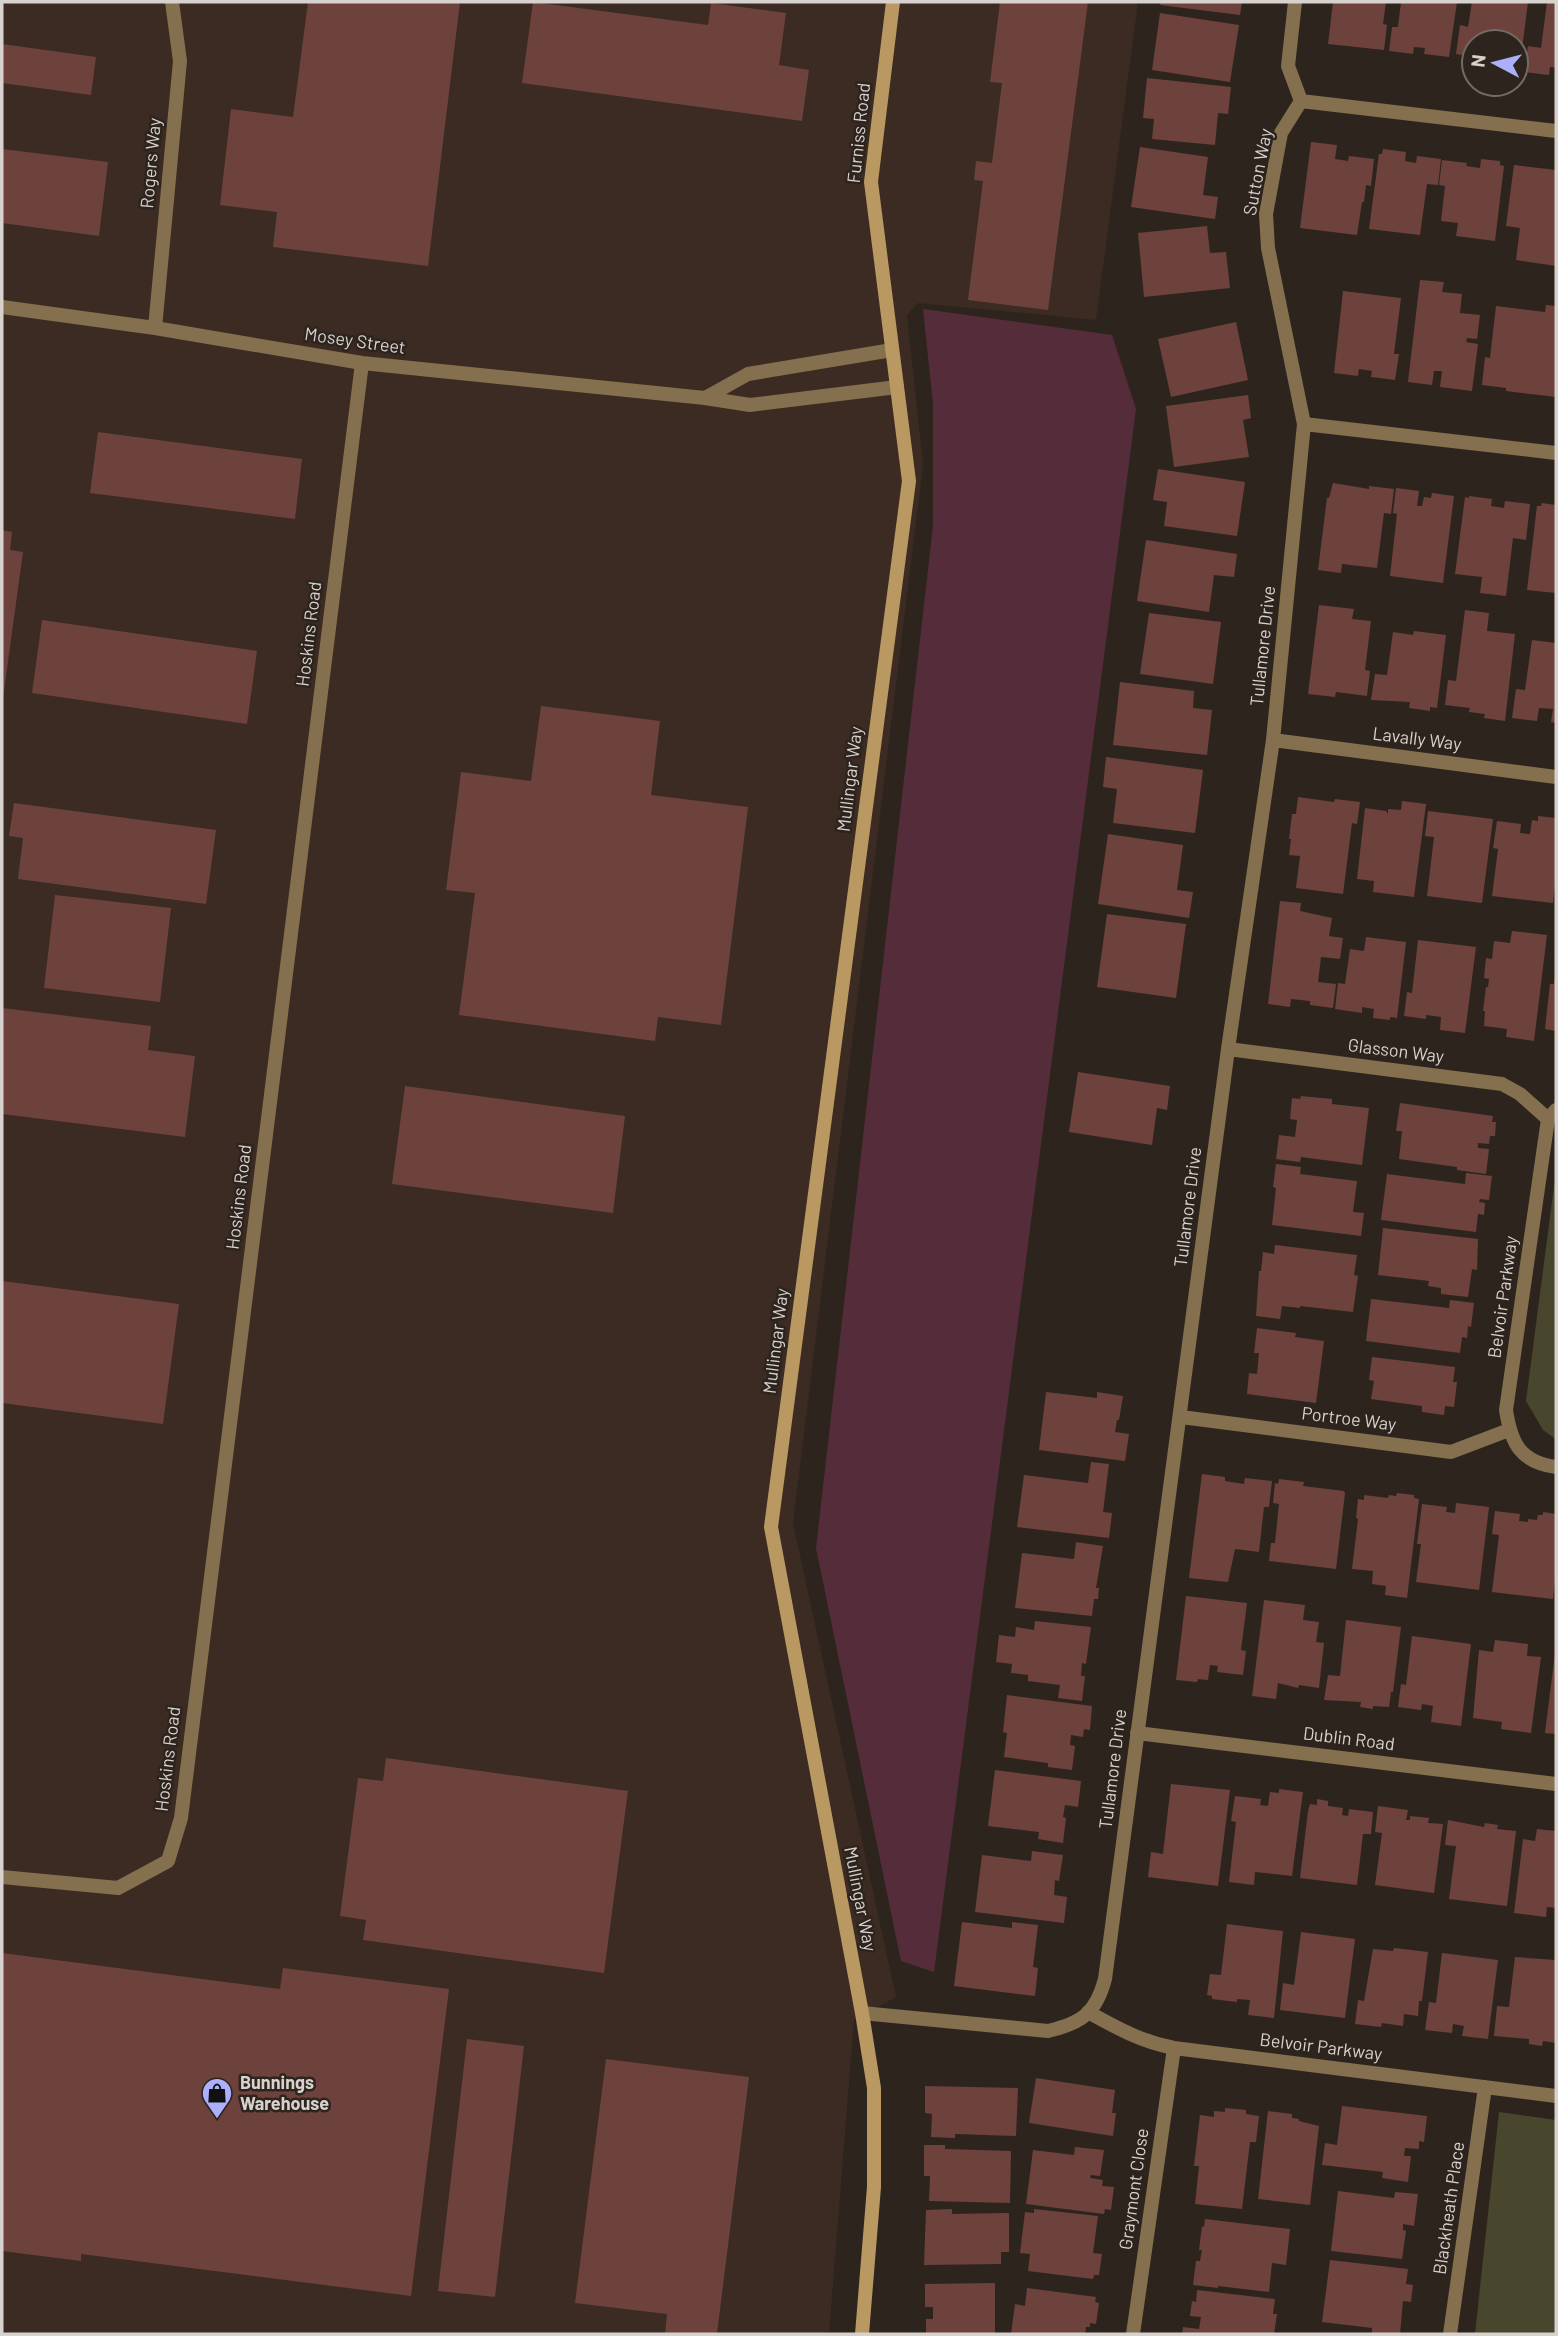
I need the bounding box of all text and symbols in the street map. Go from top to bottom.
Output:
north arrow [1460,28,1530,98]
text: N [1465,53,1490,69]
street label: Furniss Road [842,82,874,184]
street label: Rogers Way [135,117,165,209]
street label: Sutton Way [1238,126,1276,217]
street label: Mosey Street [303,322,407,358]
street label: Hoskins Road [291,580,325,688]
street label: Tullamore Drive [1245,585,1279,707]
street label: Lavally Way [1371,722,1463,754]
street label: Mullingar Way [832,725,866,833]
street label: Glasson Way [1347,1033,1446,1067]
street label: Hoskins Road [221,1143,255,1251]
street label: Tullamore Drive [1169,1146,1205,1268]
street label: Belvoir Parkway [1483,1234,1521,1359]
street label: Mullingar Way [758,1287,792,1395]
street label: Portroe Way [1300,1401,1398,1435]
street label: Hoskins Road [150,1705,184,1813]
street label: Tullamore Drive [1094,1708,1130,1830]
street label: Dublin Road [1302,1721,1396,1755]
street label: Mullingar Way [840,1844,882,1953]
street label: Belvoir Parkway [1259,2028,1384,2064]
place label: Bunnings Warehouse [240,2071,329,2114]
shop icon: Bunnings Warehouse [200,2076,234,2120]
street label: Graymont Close [1114,2127,1152,2251]
street label: Blackheath Place [1428,2140,1468,2276]

